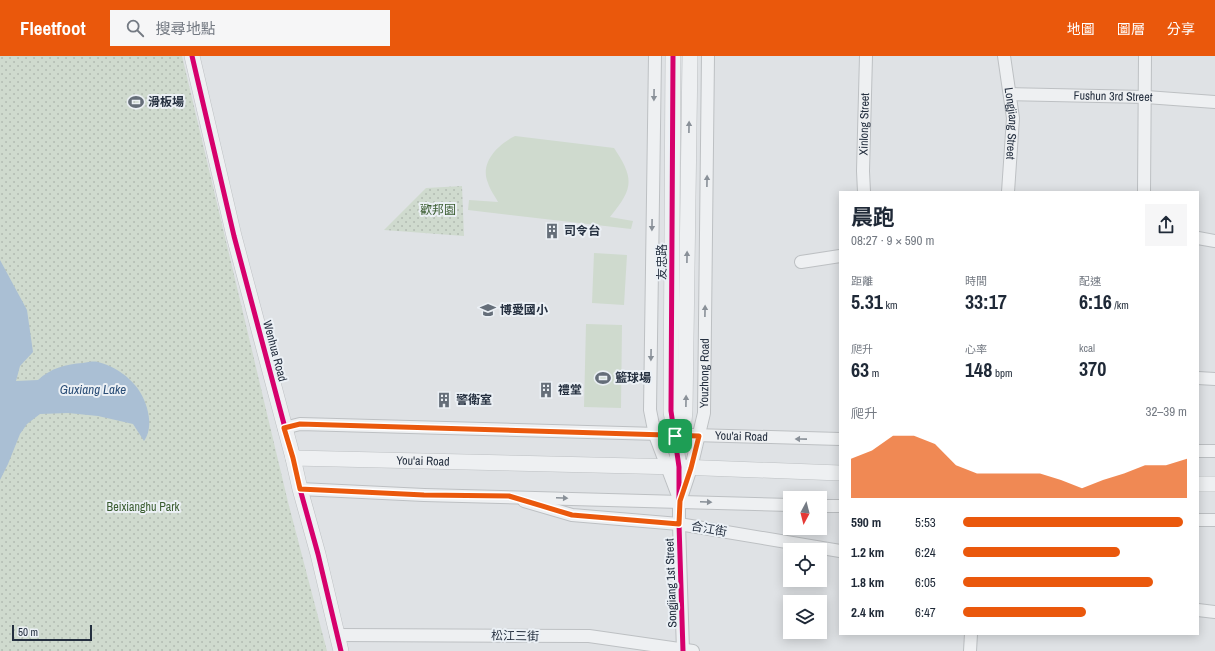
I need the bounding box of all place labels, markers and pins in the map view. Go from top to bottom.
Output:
sports icon: 滑板場 [127,93,145,111]
place label: 滑板場 [148,94,184,110]
building icon: 司令台 [543,222,561,240]
place label: 司令台 [564,223,600,239]
school or university icon: 博愛國小 [479,301,497,319]
place label: 博愛國小 [500,302,548,318]
sports icon: 籃球場 [594,369,612,387]
place label: 籃球場 [615,370,651,386]
building icon: 禮堂 [537,381,555,399]
place label: 禮堂 [558,382,582,398]
building icon: 警衛室 [435,391,453,409]
place label: 警衛室 [456,392,492,408]
pin [658,419,692,453]

